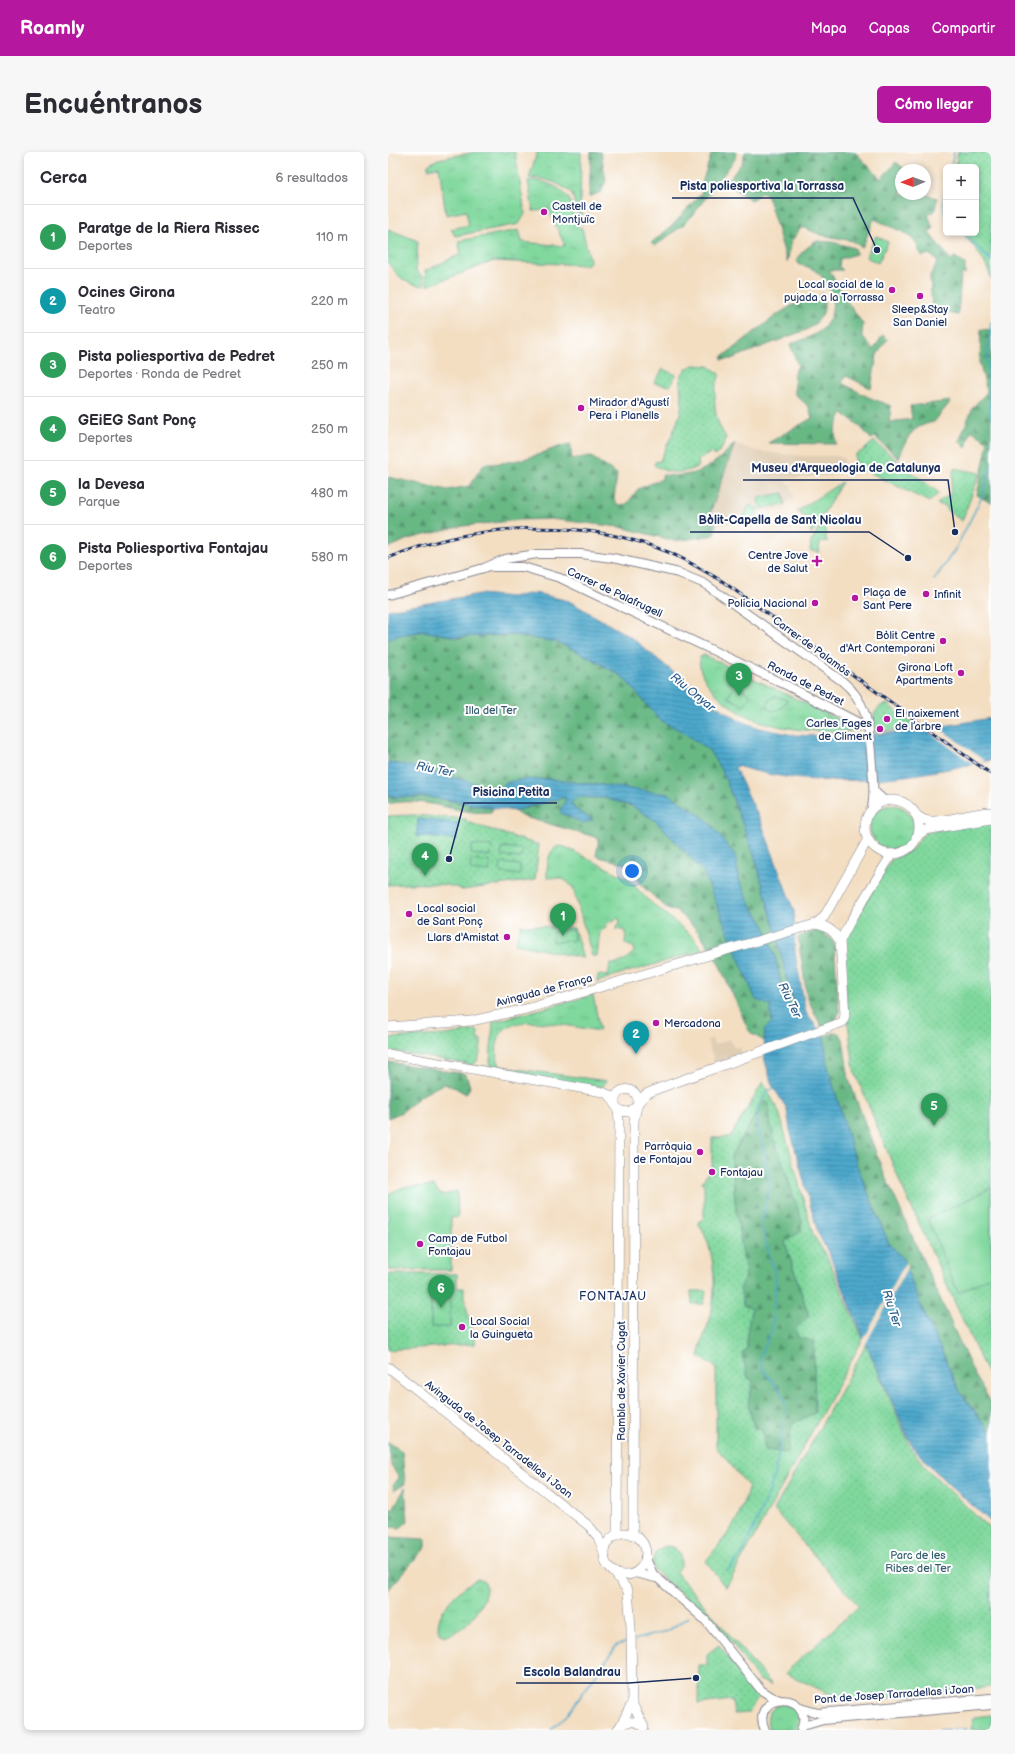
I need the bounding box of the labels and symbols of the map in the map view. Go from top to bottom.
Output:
north arrow [895,164,931,200]
callout: Pista poliesportiva la Torrassa [672,174,853,198]
text: Pista poliesportiva la Torrassa [680,179,844,194]
place label: Castell de Montjuïc [552,200,602,226]
marker: Castell de Montjuïc [539,207,549,217]
place label: Local social de la pujada a la Torrassa [784,278,884,304]
marker: Local social de la pujada a la Torrassa [887,285,897,295]
marker: Sleep&Stay San Daniel [915,291,925,301]
place label: Sleep&Stay San Daniel [892,303,948,329]
place label: Mirador d'Agustí Pera i Planells [589,396,669,422]
marker: Mirador d'Agustí Pera i Planells [576,403,586,413]
callout: Museu d'Arqueologia de Catalunya [743,456,948,480]
text: Museu d'Arqueologia de Catalunya [751,461,941,476]
callout: Bòlit-Capella de Sant Nicolau [690,508,869,532]
text: Bòlit-Capella de Sant Nicolau [699,513,862,528]
place label: Centre Jove de Salut [748,549,809,575]
marker: Centre Jove de Salut [811,555,823,567]
street label: Carrer de Palafrugell [565,565,665,620]
place label: Plaça de Sant Pere [863,586,912,612]
place label: Infinit [934,588,962,601]
marker: Infinit [921,589,931,599]
marker: Plaça de Sant Pere [850,593,860,603]
place label: Policia Nacional [728,597,807,610]
marker: Policia Nacional [810,598,820,608]
street label: Carrer de Palamós [770,614,854,679]
place label: Bòlit Centre d'Art Contemporani [839,629,935,655]
marker: Bòlit Centre d'Art Contemporani [938,636,948,646]
street label: Ronda de Pedret [765,658,847,709]
place label: Girona Loft Apartments [896,661,954,687]
pin: 3 [726,663,752,696]
marker: Girona Loft Apartments [956,668,966,678]
water label: Riu Onyar [667,670,719,716]
park label: Illa del Ter [465,704,518,717]
place label: El naixement de l’arbre [895,707,960,733]
marker: El naixement de l’arbre [882,714,892,724]
place label: Carles Fages de Climent [806,717,873,743]
marker: Carles Fages de Climent [875,724,885,734]
water label: Riu Ter [415,759,456,781]
callout: Pisicina Petita [464,779,557,803]
text: Pisicina Petita [472,785,550,800]
pin: 4 [412,843,438,876]
your location [622,861,642,881]
place label: Local social de Sant Ponç [417,902,483,928]
pin: 1 [550,903,576,936]
marker: Local social de Sant Ponç [404,909,414,919]
place label: Llars d'Amistat [427,931,500,944]
marker: Llars d'Amistat [502,932,512,942]
street label: Avinguda de França [495,971,594,1010]
water label: Riu Ter [775,980,805,1022]
place label: Mercadona [664,1017,721,1030]
marker: Mercadona [651,1018,661,1028]
pin: 2 [623,1021,649,1054]
pin: 5 [921,1093,947,1126]
place label: Parròquia de Fontajau [633,1140,692,1166]
marker: Parròquia de Fontajau [695,1147,705,1157]
place label: Fontajau [720,1166,763,1179]
marker: Fontajau [707,1167,717,1177]
place label: Camp de Futbol Fontajau [428,1232,507,1258]
marker: Camp de Futbol Fontajau [415,1239,425,1249]
pin: 6 [428,1275,454,1308]
water label: Riu Ter [879,1288,905,1330]
district label: FONTAJAU [579,1289,647,1304]
place label: Local Social la Guingueta [470,1315,533,1341]
street label: Rambla de Xavier Cugat [615,1321,628,1441]
marker: Local Social la Guingueta [457,1322,467,1332]
street label: Avinguda de Josep Tarradellas i Joan [422,1378,575,1501]
park label: Parc de les Ribes del Ter [885,1549,952,1575]
callout: Escola Balandrau [516,1659,629,1683]
text: Escola Balandrau [523,1665,621,1680]
street label: Pont de Josep Tarradellas i Joan [814,1682,974,1707]

